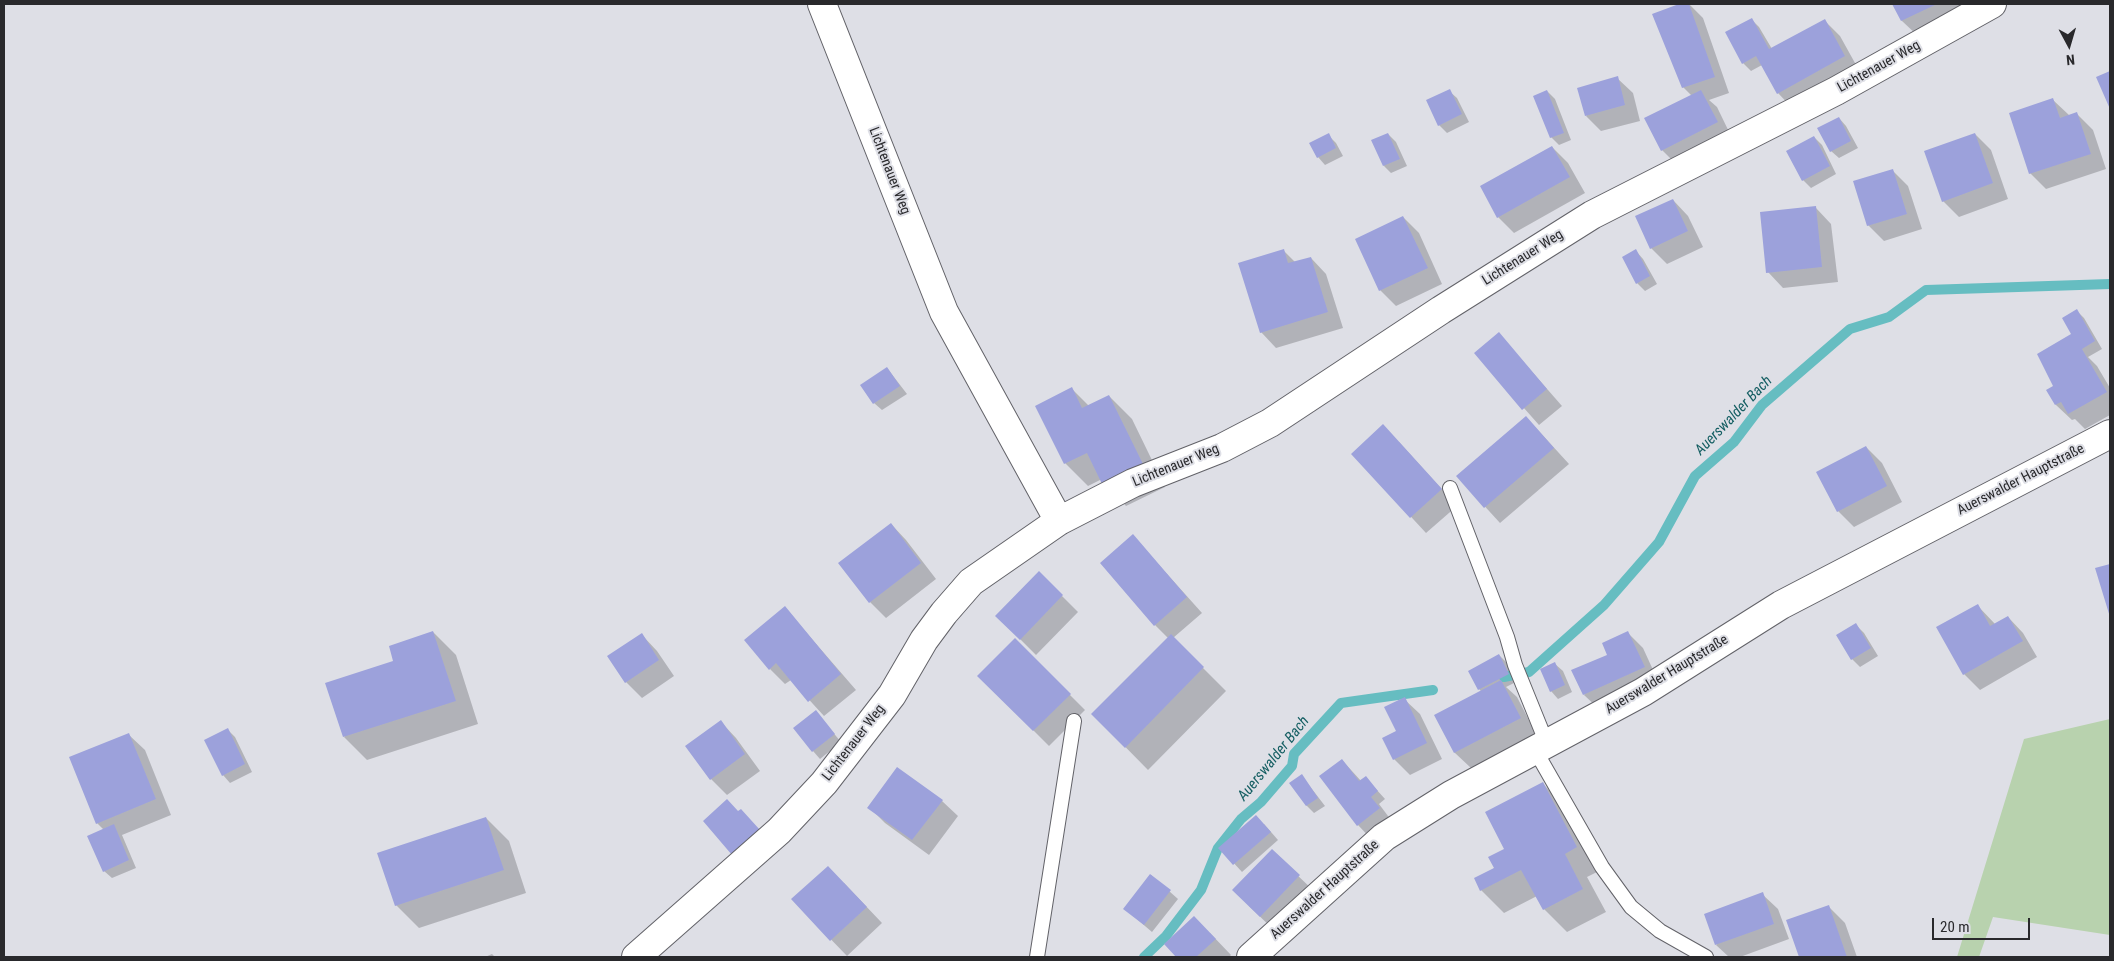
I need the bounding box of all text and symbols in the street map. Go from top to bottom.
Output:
north arrow [2044,20,2094,70]
street label: Lichtenauer Weg [1835,37,1923,97]
text: N [2065,52,2076,68]
street label: Lichtenauer Weg [865,125,913,217]
street label: Lichtenauer Weg [1480,226,1566,290]
water label: Auerswalder Bach [1692,373,1776,459]
street label: Lichtenauer Weg [1130,441,1222,491]
street label: Auerswalder Hauptstraße [1955,441,2087,519]
street label: Auerswalder Hauptstraße [1603,632,1731,718]
street label: Lichtenauer Weg [819,702,889,784]
water label: Auerswalder Bach [1234,713,1314,805]
street label: Auerswalder Hauptstraße [1267,837,1383,943]
scale bar [1934,908,2032,940]
text: 20 m [1940,918,1970,936]

